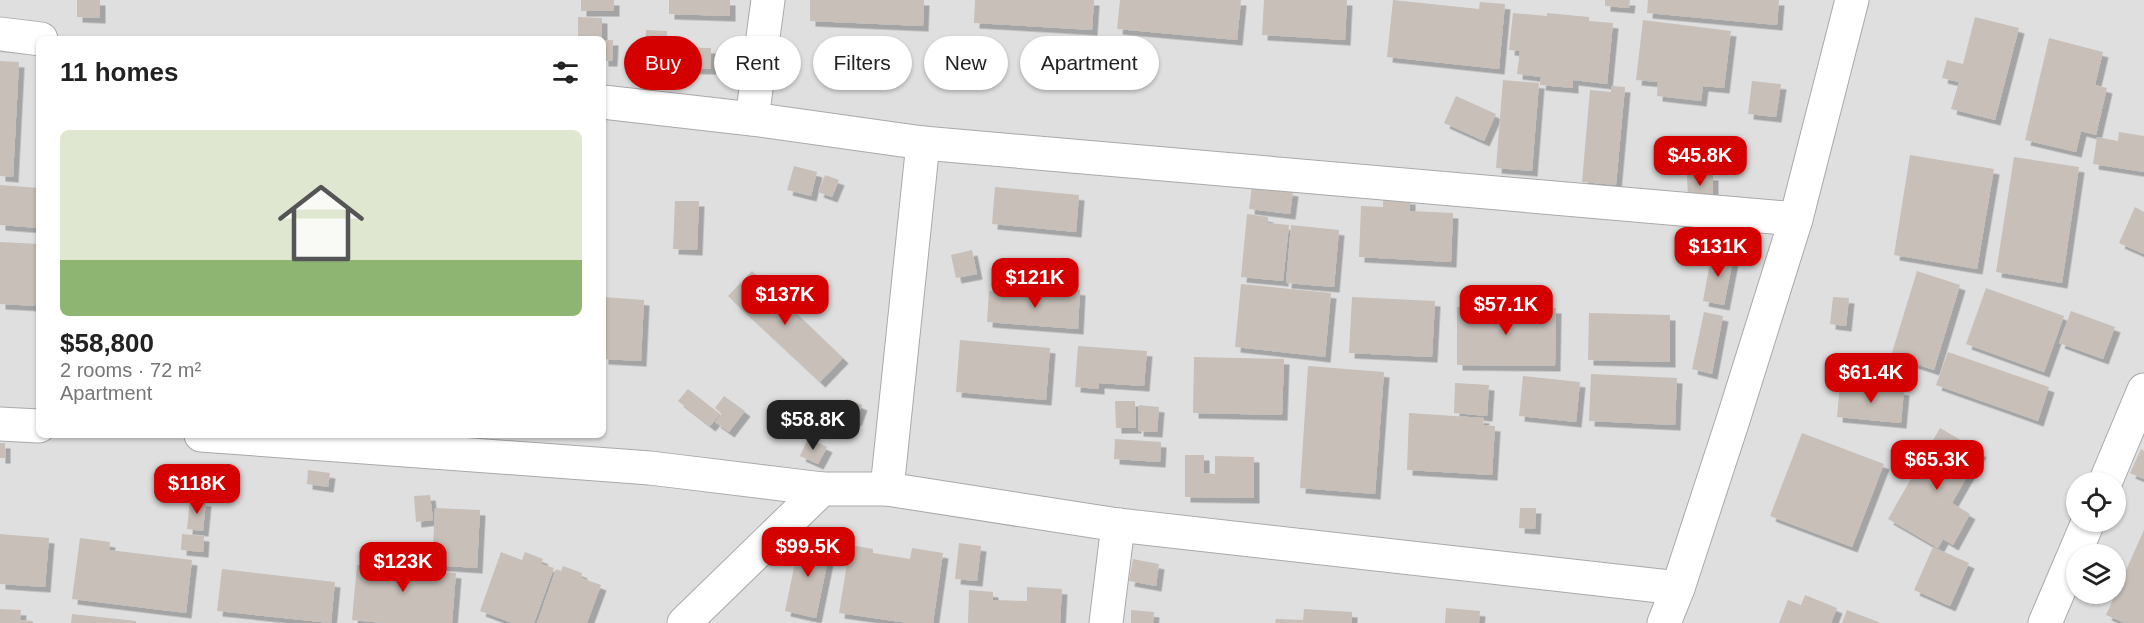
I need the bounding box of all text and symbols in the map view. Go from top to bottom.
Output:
chip: Buy [624,36,702,90]
chip: Rent [714,36,801,90]
chip: Filters [813,36,912,90]
chip: New [924,36,1008,90]
chip: Apartment [1020,36,1159,90]
icon: filters [549,56,582,89]
text: 11 homes [60,57,179,87]
pin: $45.8K [1651,136,1749,187]
text: $45.8K [1668,144,1732,166]
icon: home [267,169,375,277]
pin: $131K [1676,227,1760,278]
text: $131K [1689,235,1747,257]
pin: $121K [993,258,1077,309]
text: $121K [1006,266,1064,288]
pin: $137K [743,275,827,326]
text: $137K [756,283,814,305]
pin: $57.1K [1457,285,1555,336]
text: $57.1K [1474,293,1538,315]
text: $58,800 [60,328,154,358]
pin: $61.4K [1822,353,1920,404]
text: 2 rooms · 72 m² [60,359,201,381]
text: $61.4K [1839,361,1903,383]
text: Apartment [60,382,152,404]
pin: $58.8K [764,400,862,451]
text: $58.8K [781,408,845,430]
pin: $65.3K [1888,440,1986,491]
text: $65.3K [1905,448,1969,470]
pin: $118K [155,464,239,515]
text: $118K [168,472,226,494]
map controls [2066,472,2126,604]
button: locate [2066,472,2126,532]
pin: $99.5K [759,527,857,578]
text: $99.5K [776,535,840,557]
pin: $123K [361,542,445,593]
button: layers [2066,544,2126,604]
text: $123K [374,550,432,572]

